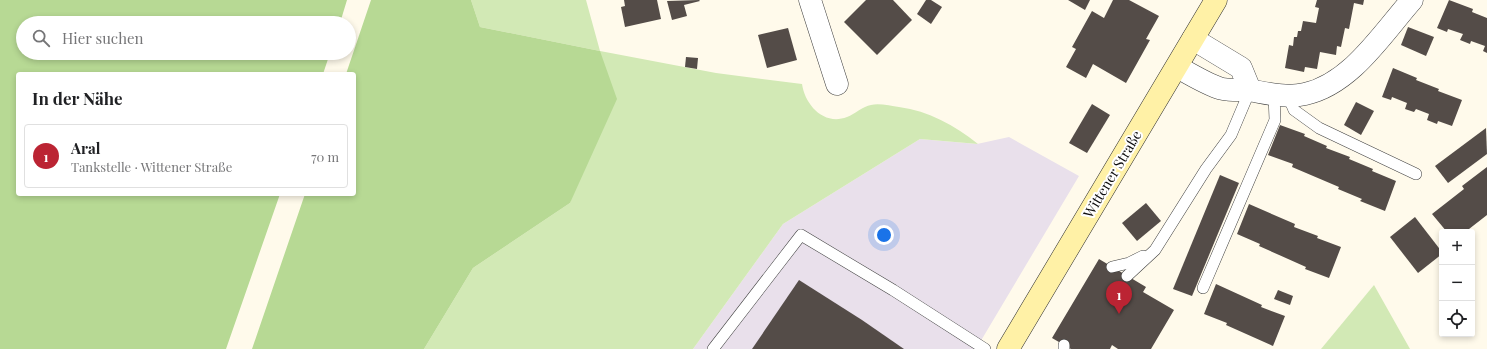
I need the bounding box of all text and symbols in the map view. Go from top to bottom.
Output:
search box [16,16,356,60]
icon: search [30,27,52,49]
text: Hier suchen [62,28,144,48]
text: In der Nähe [32,87,123,109]
street label: Wittener Straße [1078,127,1146,222]
text: Aral [71,138,100,158]
text: 1 [44,148,48,165]
text: 70 m [311,148,339,165]
text: Tankstelle · Wittener Straße [71,158,232,175]
your location [874,225,894,245]
map controls [1439,229,1475,337]
button: + [1439,229,1475,265]
button: − [1439,265,1475,301]
pin: 1 [1106,281,1132,314]
button: locate [1439,301,1475,337]

